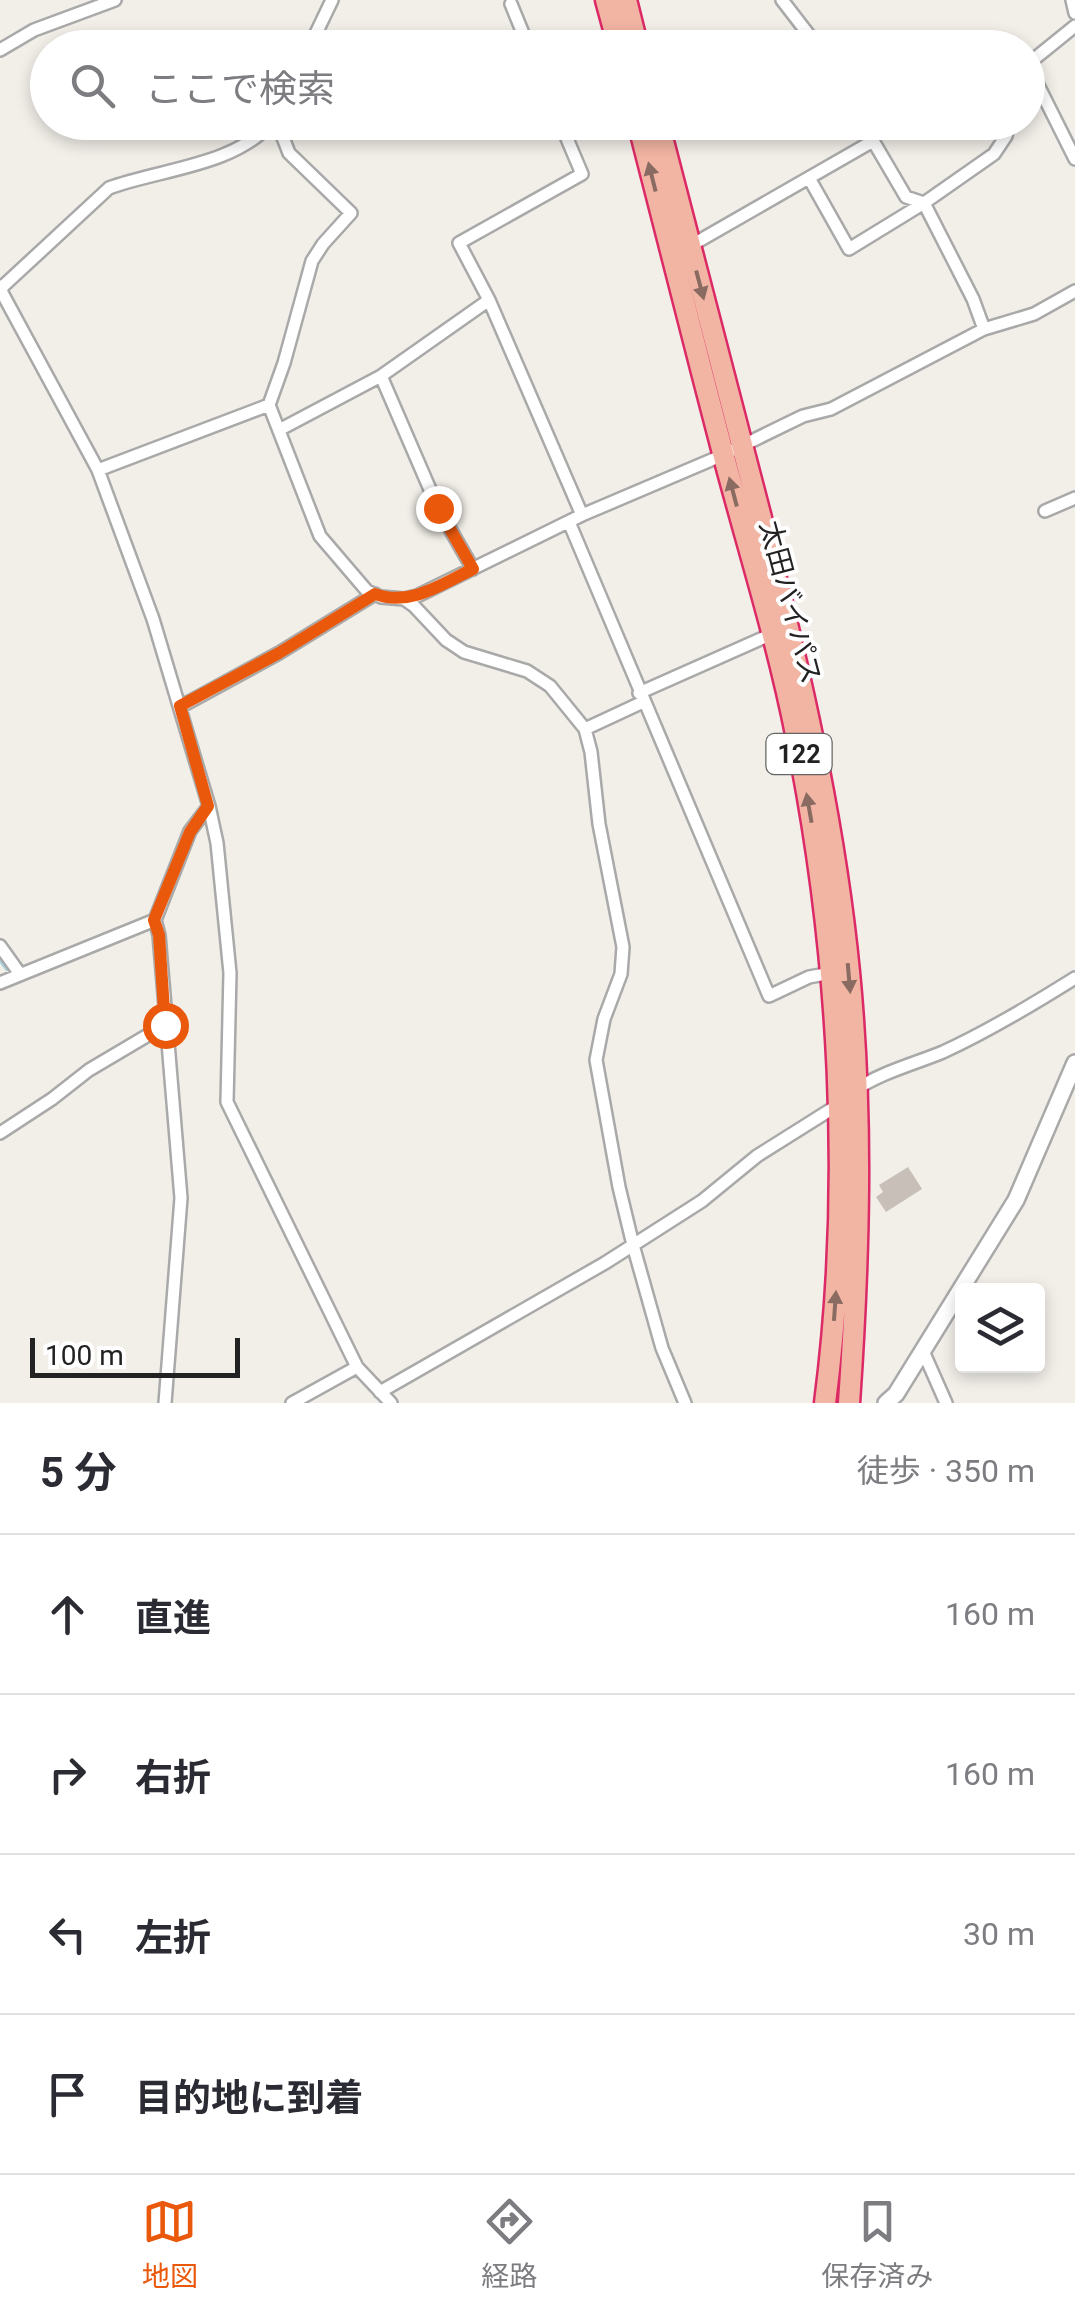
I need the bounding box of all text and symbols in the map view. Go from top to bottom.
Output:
search box [30,30,1045,140]
icon: search [65,58,120,113]
text: ここで検索 [145,67,335,111]
one-way arrow [644,161,660,192]
one-way arrow [693,269,709,300]
one-way arrow [725,476,741,507]
route end [416,486,462,532]
street label: 太田バイパス [753,517,828,687]
road number: 122 [766,734,832,774]
one-way arrow [801,792,816,823]
one-way arrow [842,962,858,994]
route start [143,1003,189,1049]
map controls [955,1283,1045,1373]
button: layers [955,1283,1045,1373]
one-way arrow [827,1290,843,1321]
scale bar [30,1333,240,1378]
text: 100 m [45,1339,124,1372]
text: 5 分 [40,1448,117,1497]
text: 徒歩 · 350 m [857,1452,1035,1490]
icon: ahead [40,1587,95,1642]
text: 160 m [945,1595,1035,1633]
text: 直進 [135,1596,211,1640]
icon: right [40,1747,95,1802]
text: 160 m [945,1755,1035,1793]
text: 右折 [135,1756,211,1800]
icon: left [40,1907,95,1962]
text: 30 m [963,1915,1035,1953]
text: 左折 [135,1916,211,1960]
icon: arrive [40,2067,95,2122]
text: 目的地に到着 [135,2076,363,2120]
tab: 地図 [142,2194,198,2294]
tab: 経路 [481,2194,537,2294]
tab: 保存済み [821,2194,933,2294]

